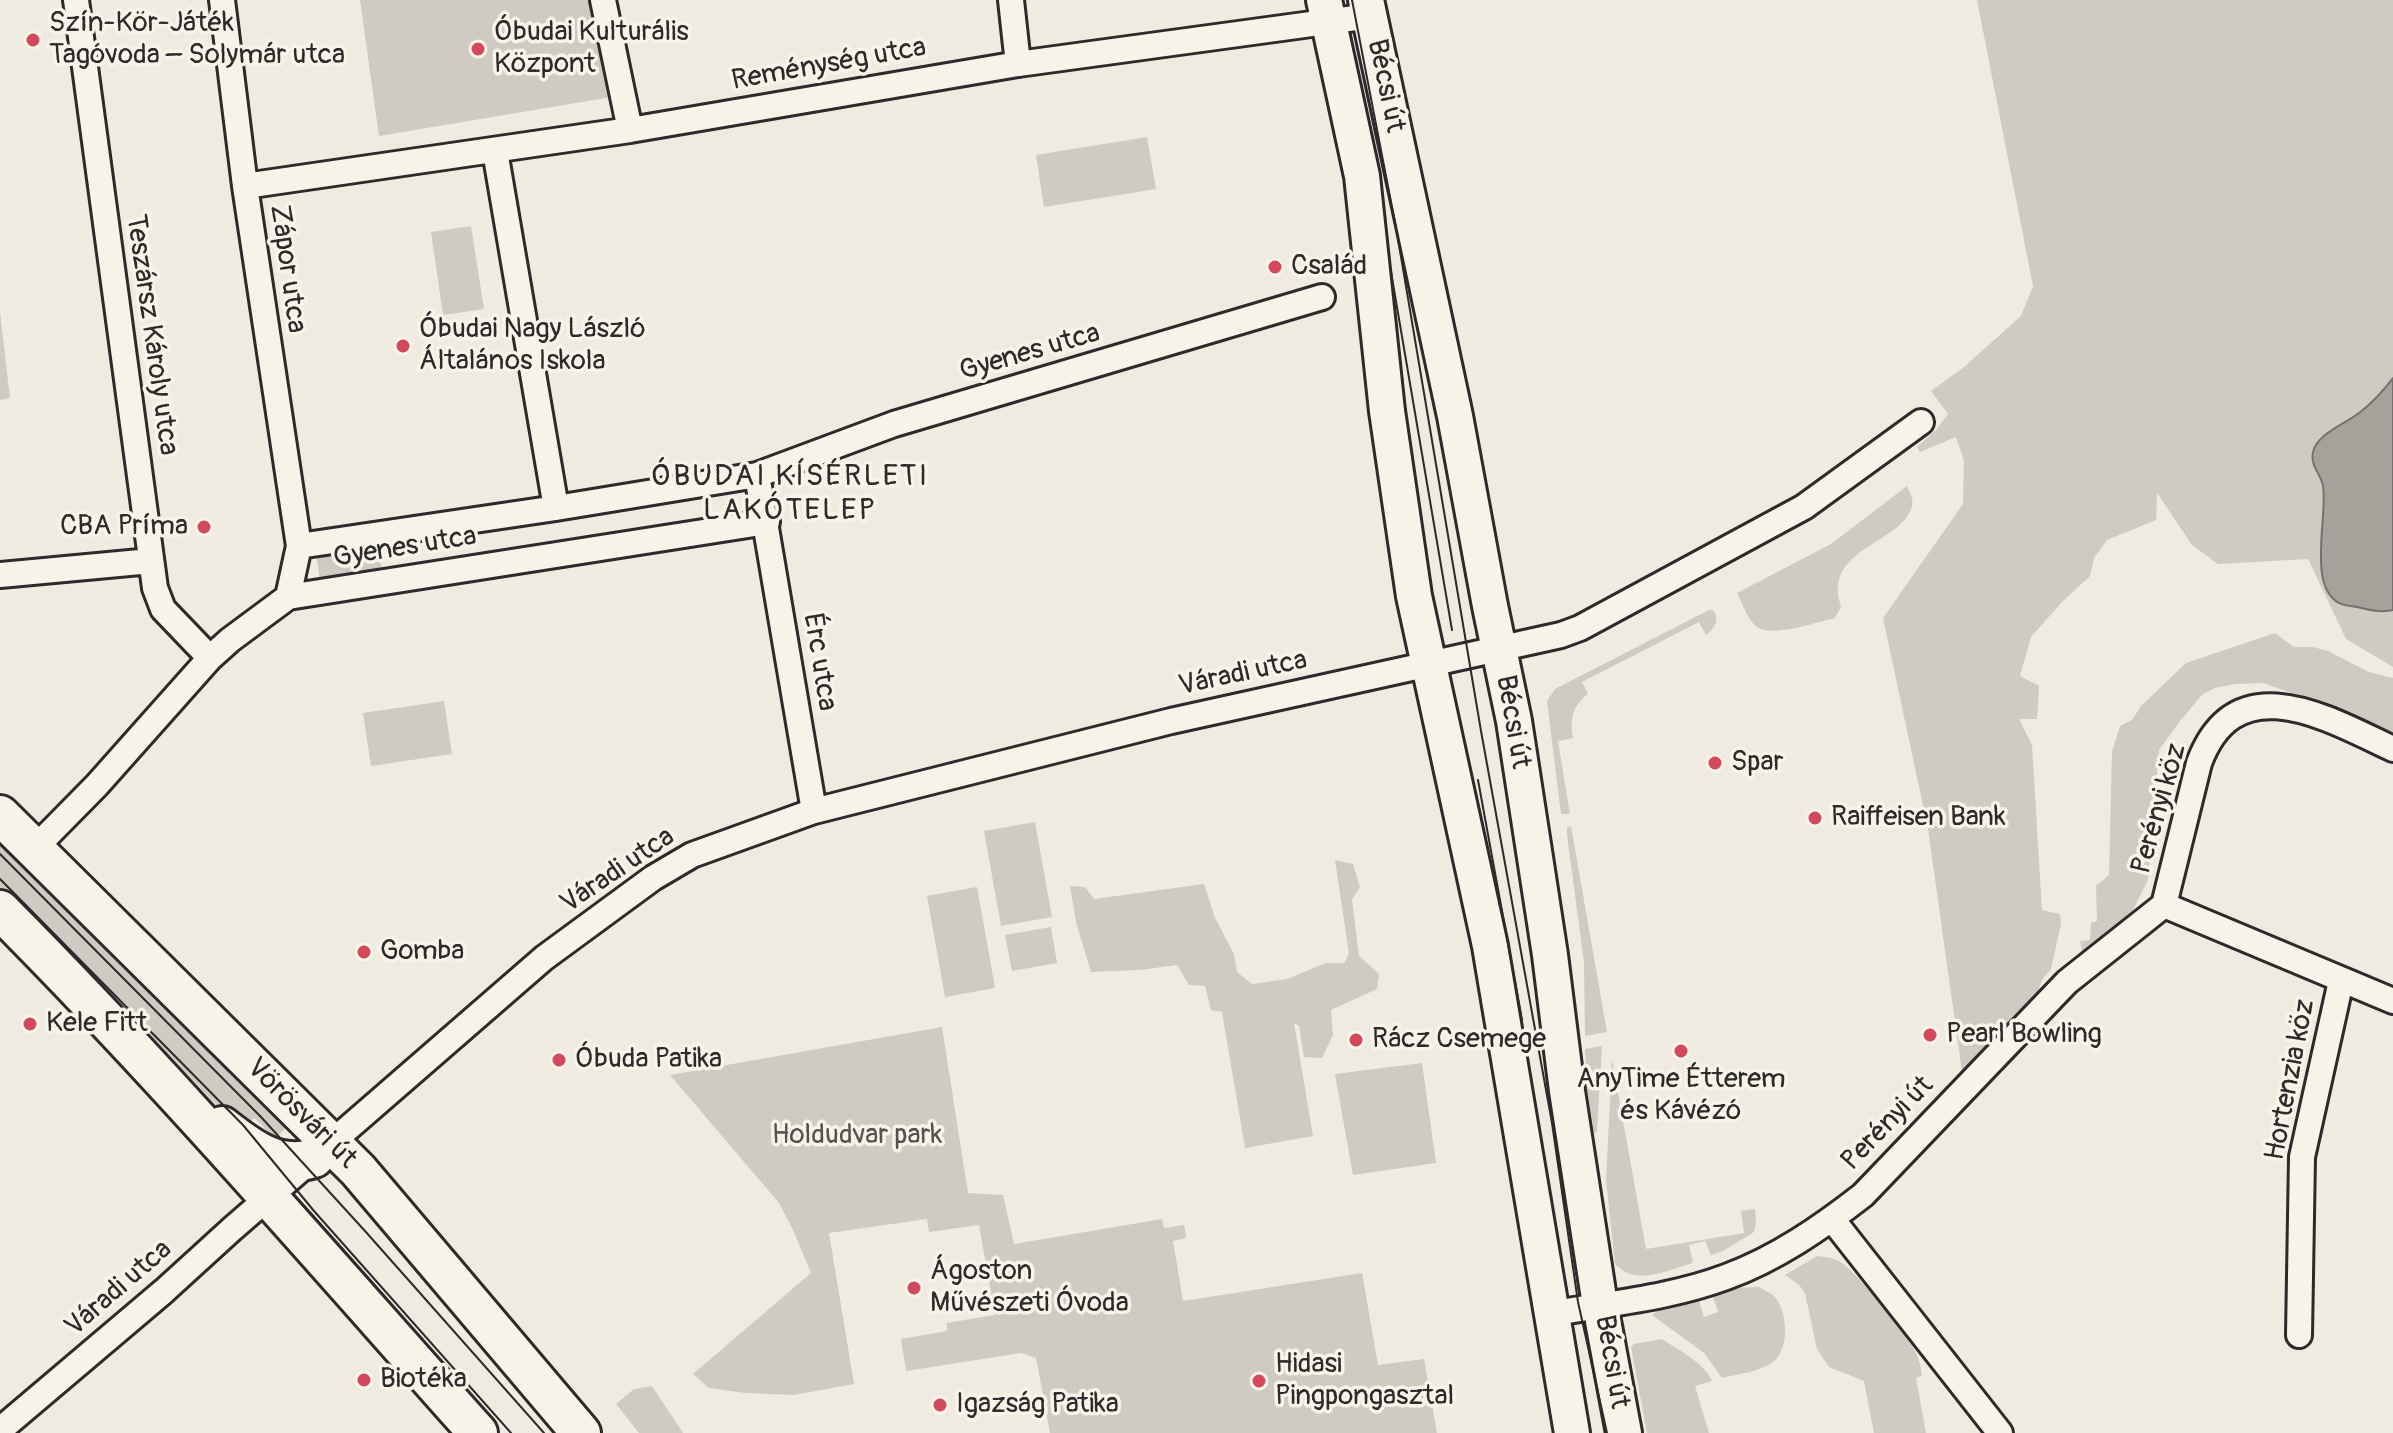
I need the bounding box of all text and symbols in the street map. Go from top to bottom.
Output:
place label: Szín-Kör-Játék Tagóvoda – Solymár utca [49,7,345,73]
place label: Óbudai Kulturális Központ [494,16,689,82]
marker: Szín-Kör-Játék Tagóvoda – Solymár utca [24,31,42,49]
street label: Reménység utca [729,31,929,99]
street label: Bécsi út [1359,36,1411,136]
marker: Óbudai Kulturális Központ [469,40,487,58]
street label: Zápor utca [261,203,313,335]
street label: Teszársz Károly utca [117,212,185,458]
place label: Család [1291,250,1367,284]
marker: Család [1266,258,1284,276]
place label: Óbudai Nagy László Általános Iskola [419,313,646,379]
street label: Gyenes utca [956,317,1104,389]
marker: Óbudai Nagy László Általános Iskola [394,337,412,355]
district label: ÓBUDAI KÍSÉRLETI LAKÓTELEP [651,459,929,530]
place label: CBA Príma [60,510,188,544]
marker: CBA Príma [195,518,213,536]
street label: Gyenes utca [331,520,479,576]
street label: Érc utca [795,611,843,713]
street label: Váradi utca [1176,644,1310,704]
street label: Bécsi út [1487,673,1537,771]
street label: Perényi köz [2125,740,2195,878]
place label: Spar [1731,746,1784,780]
marker: Spar [1706,754,1724,772]
place label: Raiffeisen Bank [1831,801,2006,835]
marker: Raiffeisen Bank [1806,809,1824,827]
street label: Váradi utca [555,821,681,921]
place label: Gomba [380,935,464,969]
marker: Gomba [355,943,373,961]
street label: Hortenzia köz [2259,997,2323,1163]
place label: Kele Fitt [46,1007,148,1041]
marker: Kele Fitt [21,1015,39,1033]
place label: Pearl Bowling [1946,1018,2102,1052]
place label: Rácz Csemege [1372,1023,1546,1057]
marker: Pearl Bowling [1921,1026,1939,1044]
marker: Rácz Csemege [1347,1031,1365,1049]
marker: AnyTime Étterem és Kávézó [1672,1042,1690,1060]
place label: Óbuda Patika [575,1043,722,1077]
marker: Óbuda Patika [550,1051,568,1069]
street label: Vörösvári út [239,1052,363,1176]
place label: AnyTime Étterem és Kávézó [1576,1063,1786,1129]
street label: Perényi út [1835,1070,1941,1178]
park label: Holdudvar park [772,1119,942,1153]
street label: Váradi utca [59,1234,179,1344]
place label: Ágoston Művészeti Óvoda [930,1255,1129,1321]
marker: Ágoston Művészeti Óvoda [905,1279,923,1297]
street label: Bécsi út [1586,1313,1636,1411]
place label: Hidasi Pingpongasztal [1275,1348,1454,1414]
place label: Biotéka [380,1363,467,1397]
marker: Biotéka [355,1371,373,1389]
marker: Hidasi Pingpongasztal [1250,1372,1268,1390]
place label: Igazság Patika [956,1388,1119,1422]
marker: Igazság Patika [931,1396,949,1414]

